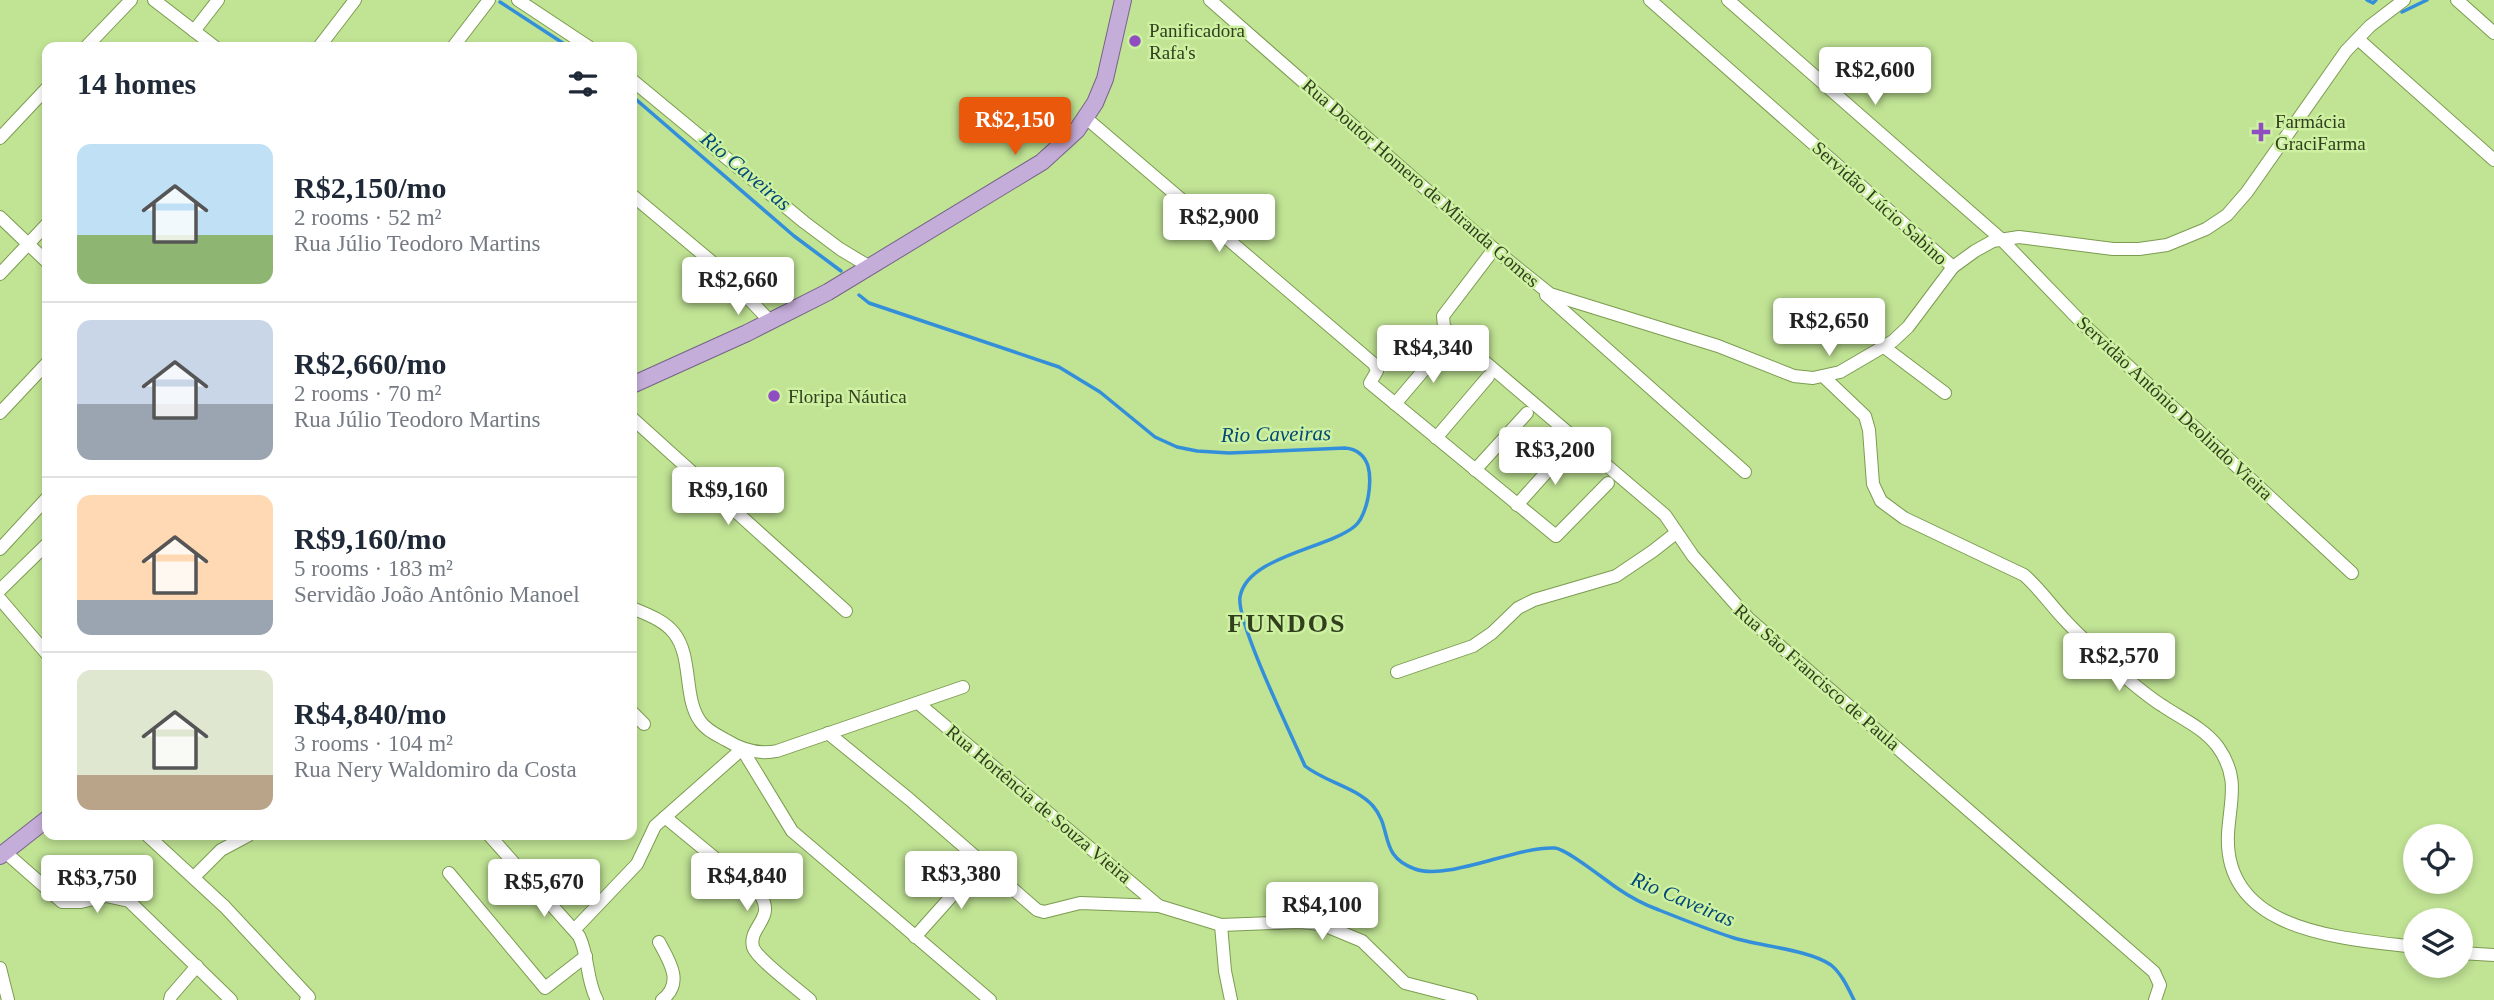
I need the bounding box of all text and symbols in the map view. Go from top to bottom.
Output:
place label: Panificadora Rafa's [1149,20,1246,63]
marker: Panificadora Rafa's [1127,33,1143,49]
pin: R$2,600 [1810,48,1940,107]
text: R$2,600 [1835,57,1915,82]
icon: filters [564,65,602,103]
text: 14 homes [77,67,196,100]
street label: Rua Doutor Homero de Miranda Gomes [1298,75,1544,291]
pin: R$2,150 [950,97,1080,157]
text: R$2,150 [975,107,1055,132]
place label: Farmácia GraciFarma [2275,111,2366,154]
marker: Farmácia GraciFarma [2253,124,2269,140]
water label: Rio Caveiras [695,126,796,216]
street label: Servidão Lúcio Sabino [1808,137,1952,269]
text: R$2,150/mo [294,171,447,204]
icon: home [133,172,217,256]
pin: R$2,900 [1154,194,1284,254]
text: R$2,900 [1179,204,1259,229]
text: 2 rooms · 52 m² [294,205,441,230]
text: Rua Júlio Teodoro Martins [294,231,540,256]
pin: R$2,660 [673,258,803,317]
text: R$2,660 [698,267,778,292]
pin: R$2,650 [1764,298,1894,358]
text: R$2,650 [1789,308,1869,333]
street label: Servidão Antônio Deolindo Vieira [2073,312,2278,505]
pin: R$4,340 [1368,326,1498,385]
text: R$4,340 [1393,335,1473,360]
text: R$2,660/mo [294,347,447,380]
icon: home [133,348,217,432]
text: 2 rooms · 70 m² [294,381,441,406]
place label: Floripa Náutica [788,386,907,407]
marker: Floripa Náutica [766,388,782,404]
text: Rua Júlio Teodoro Martins [294,407,540,432]
water label: Rio Caveiras [1220,421,1331,447]
pin: R$3,200 [1490,428,1620,487]
text: R$3,200 [1515,437,1595,462]
pin: R$9,160 [663,468,793,527]
text: R$9,160 [688,477,768,502]
text: R$9,160/mo [294,522,447,555]
icon: home [133,523,217,607]
text: 5 rooms · 183 m² [294,556,453,581]
text: Servidão João Antônio Manoel [294,582,580,607]
street label: Rua São Francisco de Paula [1730,599,1904,755]
district label: FUNDOS [1228,609,1346,638]
pin: R$2,570 [2054,634,2184,693]
text: R$2,570 [2079,643,2159,668]
text: R$4,840/mo [294,697,447,730]
icon: home [133,698,217,782]
street label: Rua Hortência de Souza Vieira [942,720,1136,888]
text: 3 rooms · 104 m² [294,731,453,756]
text: Rua Nery Waldomiro da Costa [294,757,577,782]
map controls [2403,824,2473,978]
button: locate [2403,824,2473,894]
pin: R$3,380 [896,852,1026,911]
pin: R$4,840 [682,853,812,913]
pin: R$3,750 [32,856,162,915]
pin: R$5,670 [479,860,609,919]
text: R$3,380 [921,861,1001,886]
text: R$4,840 [707,863,787,888]
text: R$3,750 [57,865,137,890]
water label: Rio Caveiras [1627,866,1738,932]
text: R$5,670 [504,869,584,894]
pin: R$4,100 [1257,883,1387,942]
text: R$4,100 [1282,892,1362,917]
button: layers [2403,908,2473,978]

